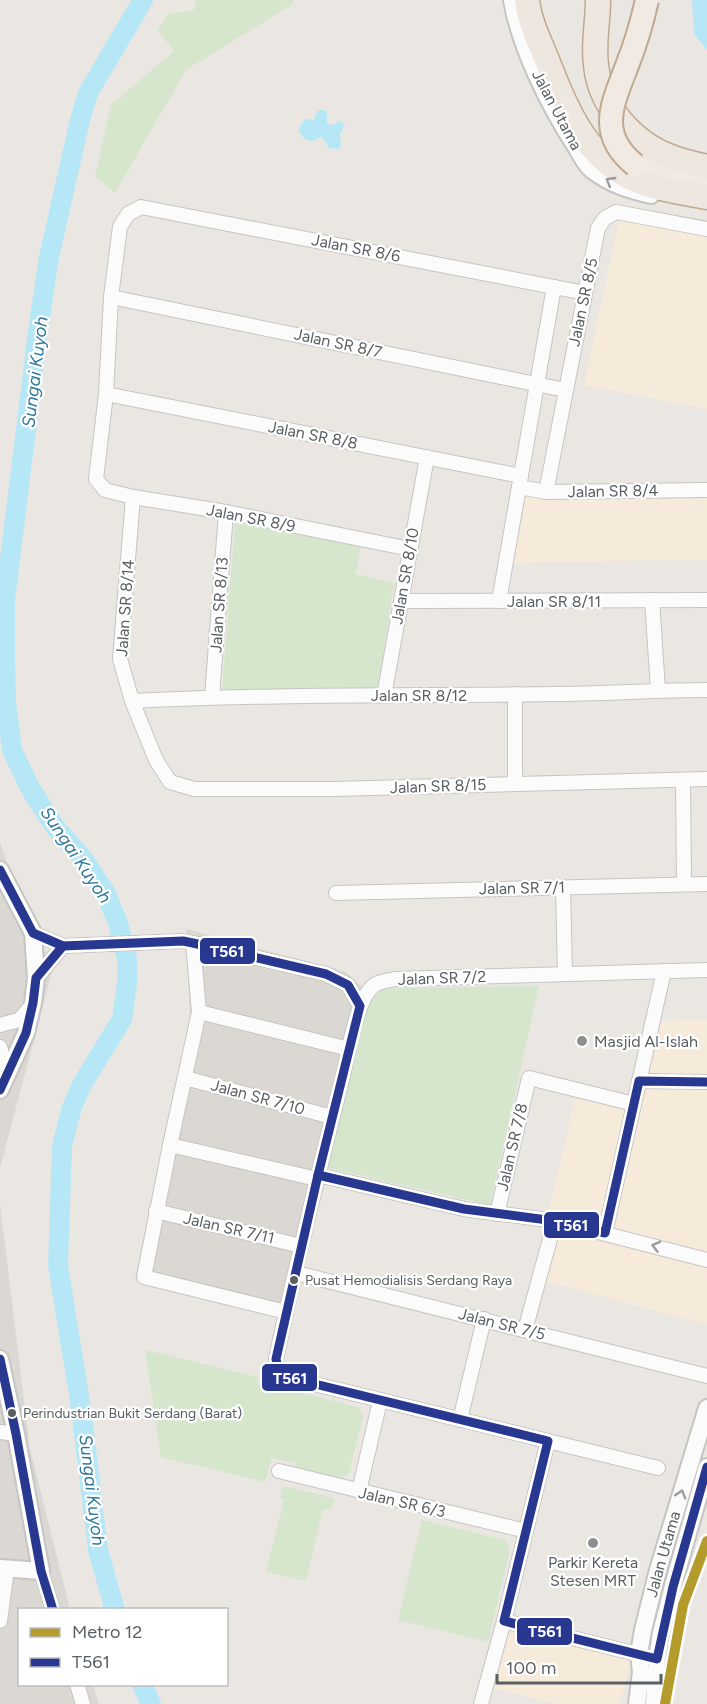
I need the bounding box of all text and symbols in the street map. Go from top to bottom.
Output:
street label: Jalan Utama [528,67,586,153]
one-way arrow [606,177,616,189]
street label: Jalan SR 8/6 [310,230,402,266]
street label: Jalan SR 8/5 [564,256,602,348]
water label: Sungai Kuyoh [17,315,53,429]
street label: Jalan SR 8/7 [292,324,384,362]
street label: Jalan SR 8/8 [267,417,359,453]
street label: Jalan SR 8/4 [567,481,659,501]
street label: Jalan SR 8/9 [205,500,297,536]
street label: Jalan SR 8/10 [387,526,423,626]
street label: Jalan SR 8/13 [206,556,232,654]
street label: Jalan SR 8/14 [112,559,138,657]
street label: Jalan SR 8/11 [507,592,601,611]
street label: Jalan SR 8/12 [371,686,467,705]
street label: Jalan SR 8/15 [389,775,487,797]
water label: Sungai Kuyoh [36,803,116,907]
street label: Jalan SR 7/1 [479,878,565,898]
line badge: T561 [199,937,256,965]
text: T561 [210,942,244,961]
street label: Jalan SR 7/2 [397,967,487,989]
place label: Masjid Al-Islah [594,1032,698,1051]
marker: Masjid Al-Islah [575,1034,589,1048]
street label: Jalan SR 7/10 [209,1075,307,1119]
street label: Jalan SR 7/8 [493,1101,531,1193]
street label: Jalan SR 7/11 [182,1208,276,1248]
line badge: T561 [543,1211,600,1239]
text: T561 [554,1216,588,1235]
one-way arrow [651,1241,662,1253]
place label: Pusat Hemodialisis Serdang Raya [305,1272,512,1289]
marker: Pusat Hemodialisis Serdang Raya [288,1274,300,1286]
street label: Jalan SR 7/5 [457,1304,547,1344]
line badge: T561 [261,1363,318,1392]
text: T561 [273,1369,307,1388]
place label: Perindustrian Bukit Serdang (Barat) [23,1405,242,1422]
marker: Perindustrian Bukit Serdang (Barat) [6,1407,18,1419]
water label: Sungai Kuyoh [74,1433,110,1547]
street label: Jalan SR 6/3 [357,1483,447,1521]
one-way arrow [674,1489,686,1499]
street label: Jalan Utama [642,1509,684,1599]
marker: Parkir Kereta Stesen MRT [586,1536,600,1550]
place label: Parkir Kereta Stesen MRT [548,1553,638,1590]
legend [18,1608,228,1686]
line badge: T561 [516,1617,573,1646]
text: Metro 12 [72,1621,142,1643]
text: T561 [528,1622,562,1641]
scale bar [497,1647,660,1685]
text: T561 [72,1651,110,1673]
text: 100 m [506,1657,556,1679]

